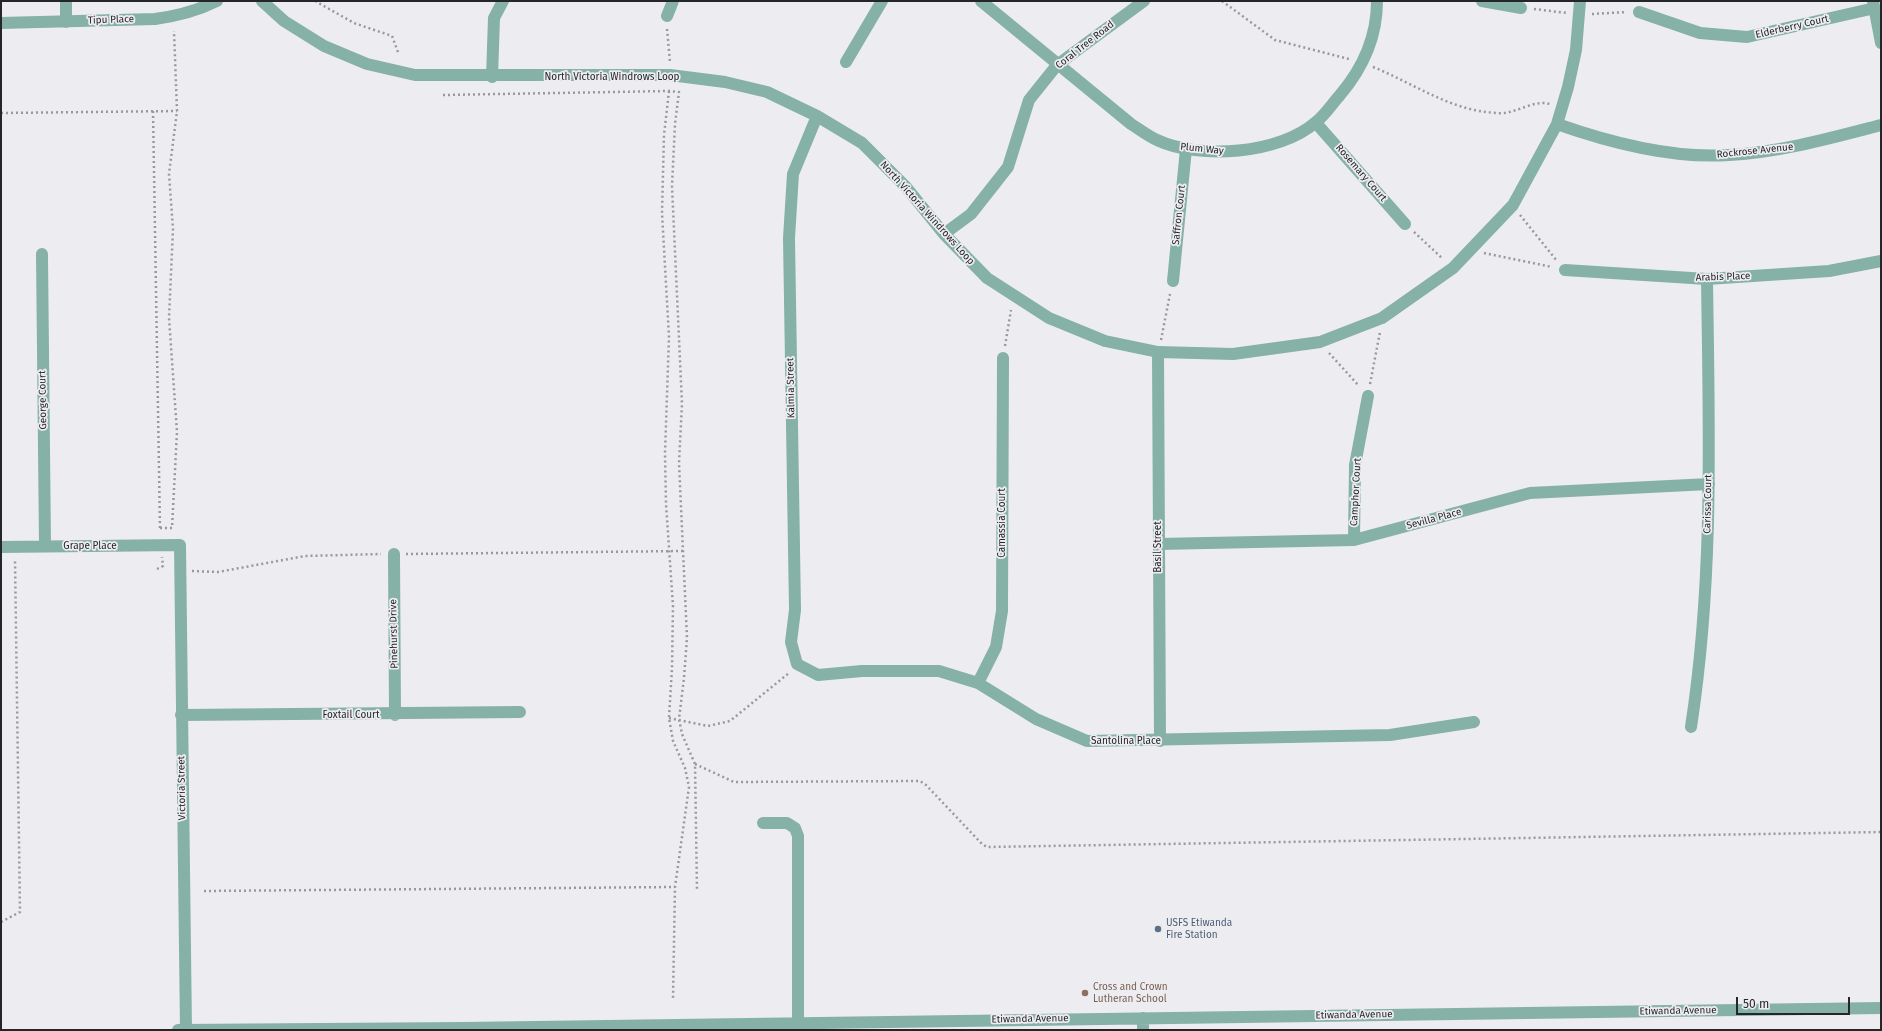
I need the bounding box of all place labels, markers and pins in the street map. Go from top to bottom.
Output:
place label: USFS Etiwanda Fire Station [1166,917,1232,940]
marker: USFS Etiwanda Fire Station [1153,924,1163,934]
place label: Cross and Crown Lutheran School [1093,981,1168,1004]
marker: Cross and Crown Lutheran School [1080,988,1090,998]

